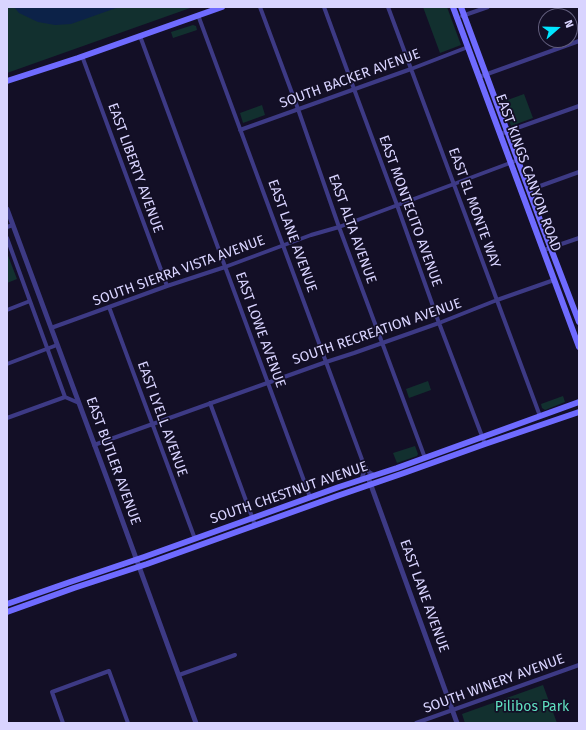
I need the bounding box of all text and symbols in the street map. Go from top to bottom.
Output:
north arrow [538,8,578,48]
text: N [561,18,576,30]
street label: SOUTH BACKER AVENUE [277,46,423,112]
street label: EAST KINGS CANYON ROAD [492,92,564,254]
street label: EAST LIBERTY AVENUE [104,101,166,235]
street label: EAST MONTECITO AVENUE [375,133,445,289]
street label: EAST EL MONTE WAY [444,145,504,271]
street label: EAST ALTA AVENUE [324,172,380,286]
street label: EAST LANE AVENUE [264,177,320,295]
street label: SOUTH SIERRA VISTA AVENUE [91,232,267,310]
street label: EAST LOWE AVENUE [231,270,289,390]
street label: SOUTH RECREATION AVENUE [290,295,464,369]
street label: EAST LYELL AVENUE [133,359,191,479]
street label: EAST BUTLER AVENUE [82,395,144,527]
street label: SOUTH CHESTNUT AVENUE [208,458,370,528]
street label: EAST LANE AVENUE [396,537,452,655]
street label: SOUTH WINERY AVENUE [421,651,567,717]
park label: Pilibos Park [495,699,569,715]

